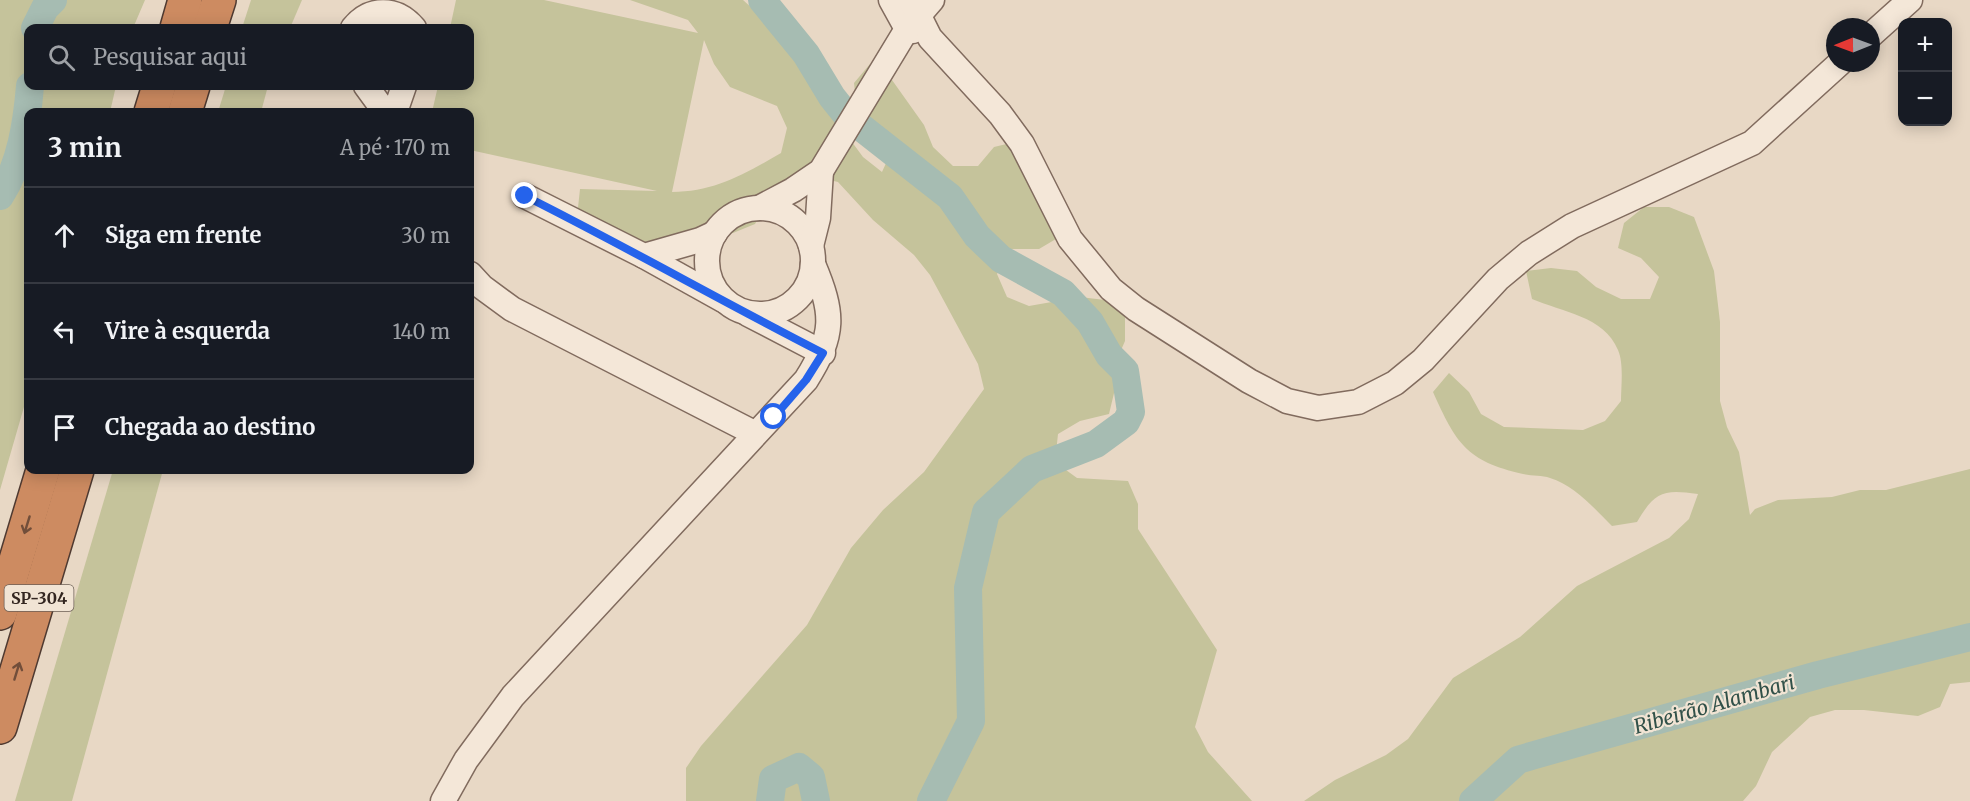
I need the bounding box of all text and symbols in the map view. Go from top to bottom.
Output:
north arrow [1826,18,1880,72]
map controls [1898,18,1952,126]
button: + [1898,18,1952,72]
search box [24,24,474,90]
icon: search [45,41,78,74]
text: Pesquisar aqui [93,43,247,71]
button: − [1898,72,1952,126]
text: 3 min [48,131,122,164]
text: A pé · 170 m [340,135,450,160]
route end [511,182,537,208]
icon: ahead [48,219,81,252]
text: Siga em frente [105,221,261,249]
text: 30 m [401,223,450,248]
icon: left [48,315,81,348]
text: Vire à esquerda [105,317,270,345]
text: 140 m [393,319,450,344]
route start [760,403,786,429]
icon: arrive [48,411,81,444]
text: Chegada ao destino [105,413,315,441]
one-way arrow [20,516,31,535]
road number: SP-304 [4,585,74,611]
one-way arrow [12,662,23,681]
water label: Ribeirão Alambari [1631,669,1797,739]

